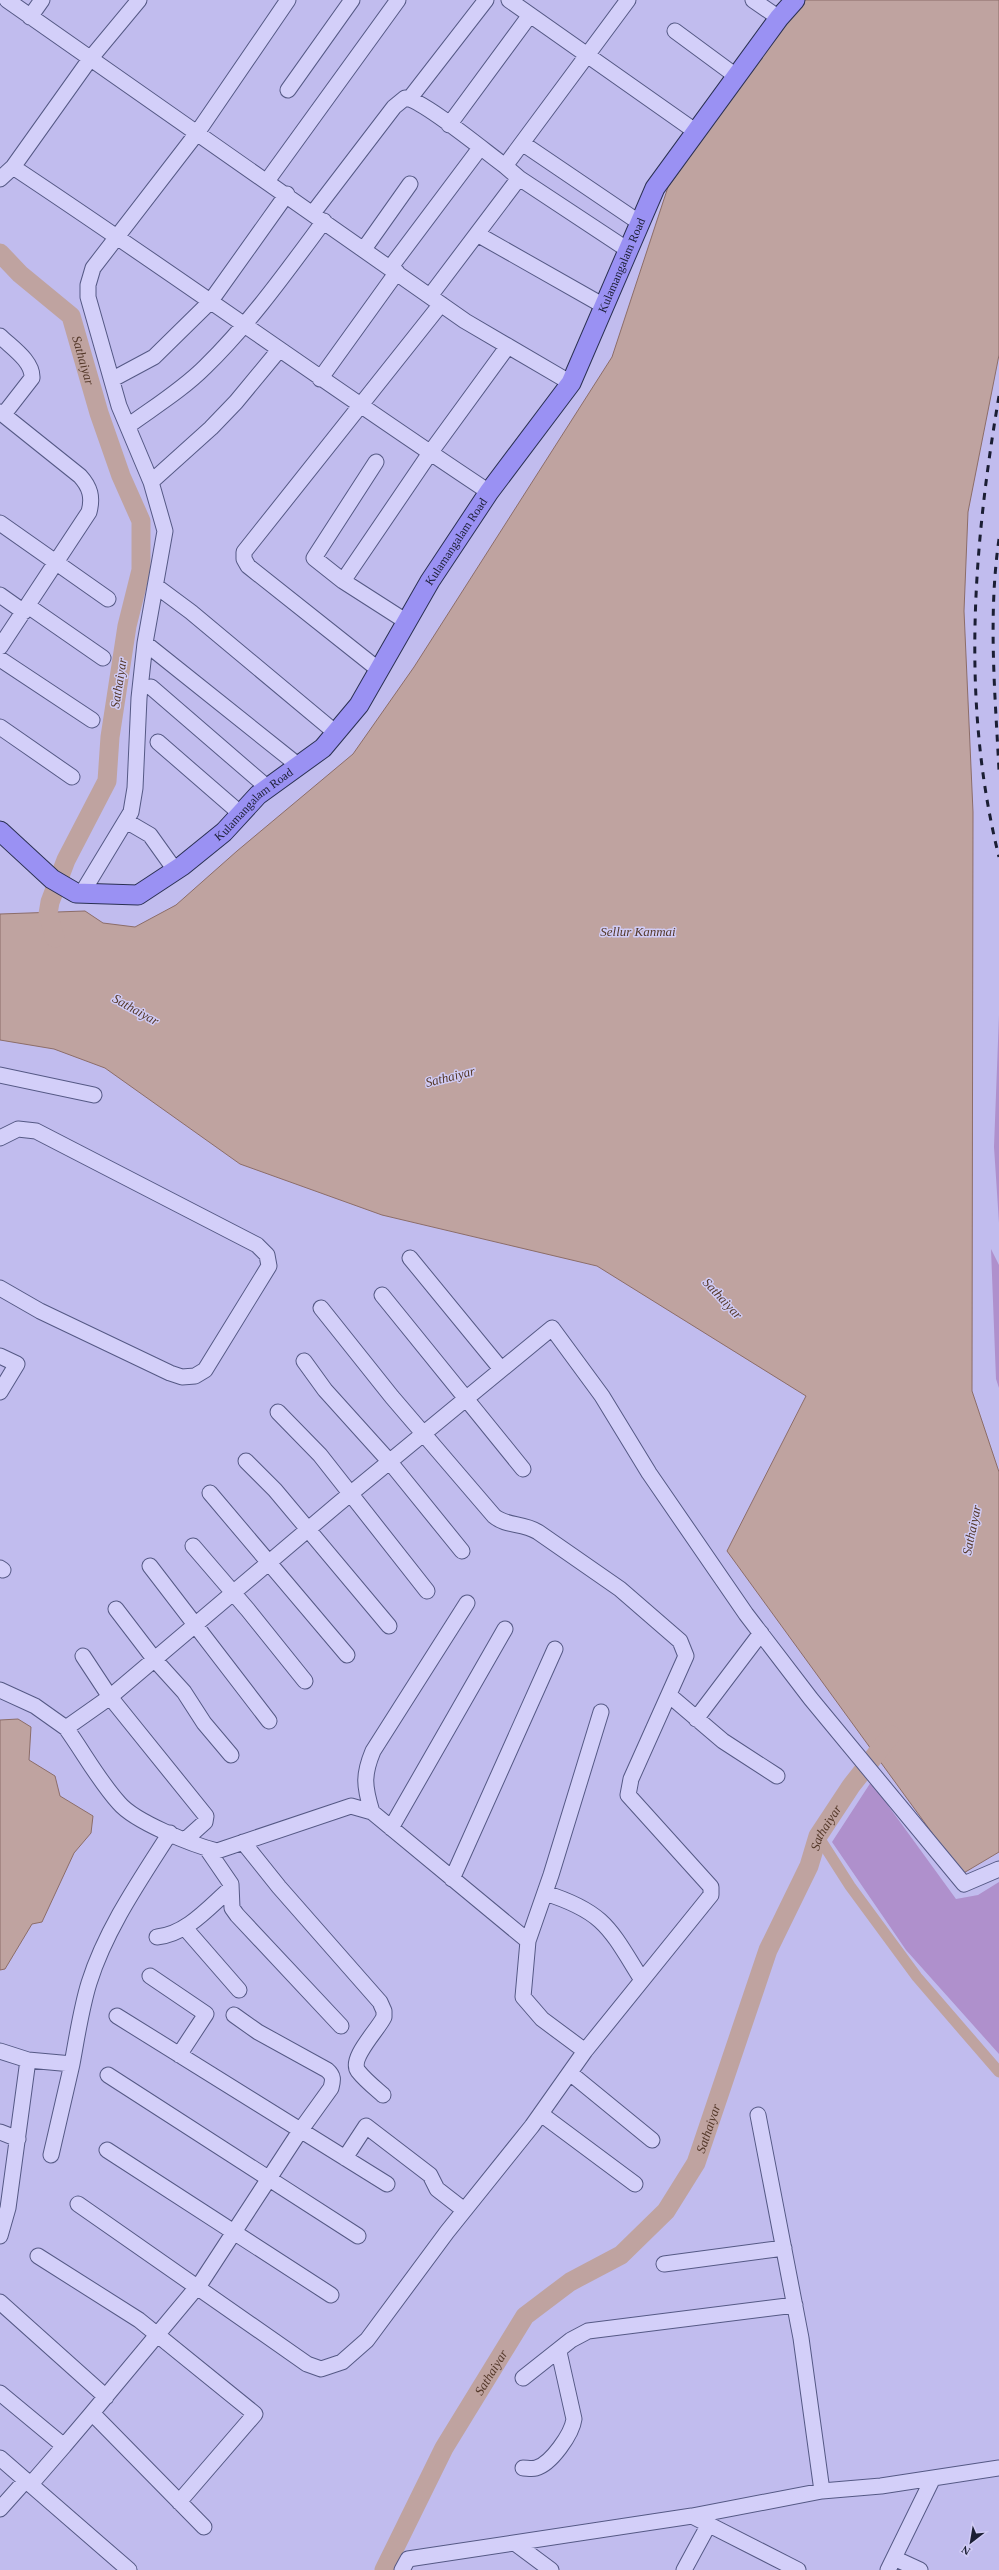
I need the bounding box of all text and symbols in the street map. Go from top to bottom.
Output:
street label: Kulamangalam Road [595,216,648,315]
water label: Sathaiyar [69,334,98,388]
street label: Kulamangalam Road [422,495,490,588]
water label: Sathaiyar [107,656,130,709]
street label: Kulamangalam Road [212,765,296,844]
water label: Sellur Kanmai [600,924,676,939]
water label: Sathaiyar [110,991,162,1029]
water label: Sathaiyar [424,1063,477,1090]
water label: Sathaiyar [700,1275,746,1323]
water label: Sathaiyar [959,1503,984,1556]
water label: Sathaiyar [807,1801,845,1852]
water label: Sathaiyar [693,2101,724,2155]
water label: Sathaiyar [471,2346,511,2398]
north arrow [951,2522,991,2562]
text: N [959,2543,972,2558]

